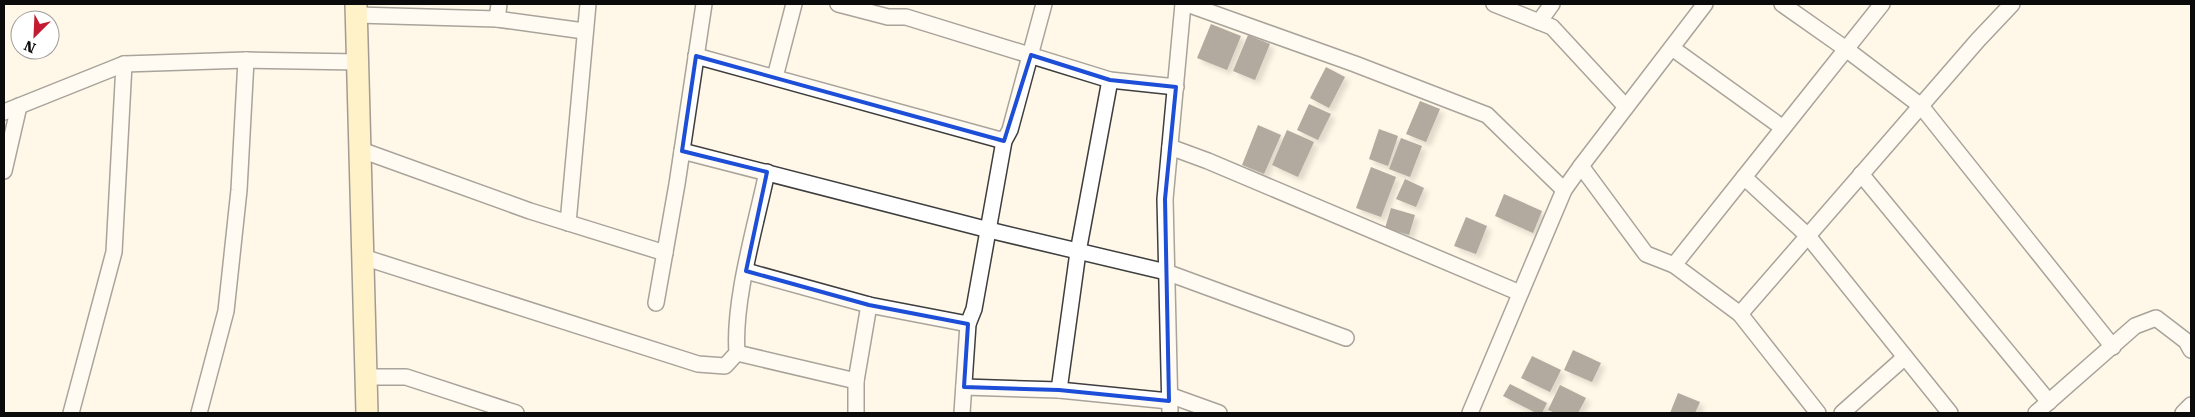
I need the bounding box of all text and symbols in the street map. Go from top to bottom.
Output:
north arrow [10,10,60,60]
text: N [21,37,38,56]

